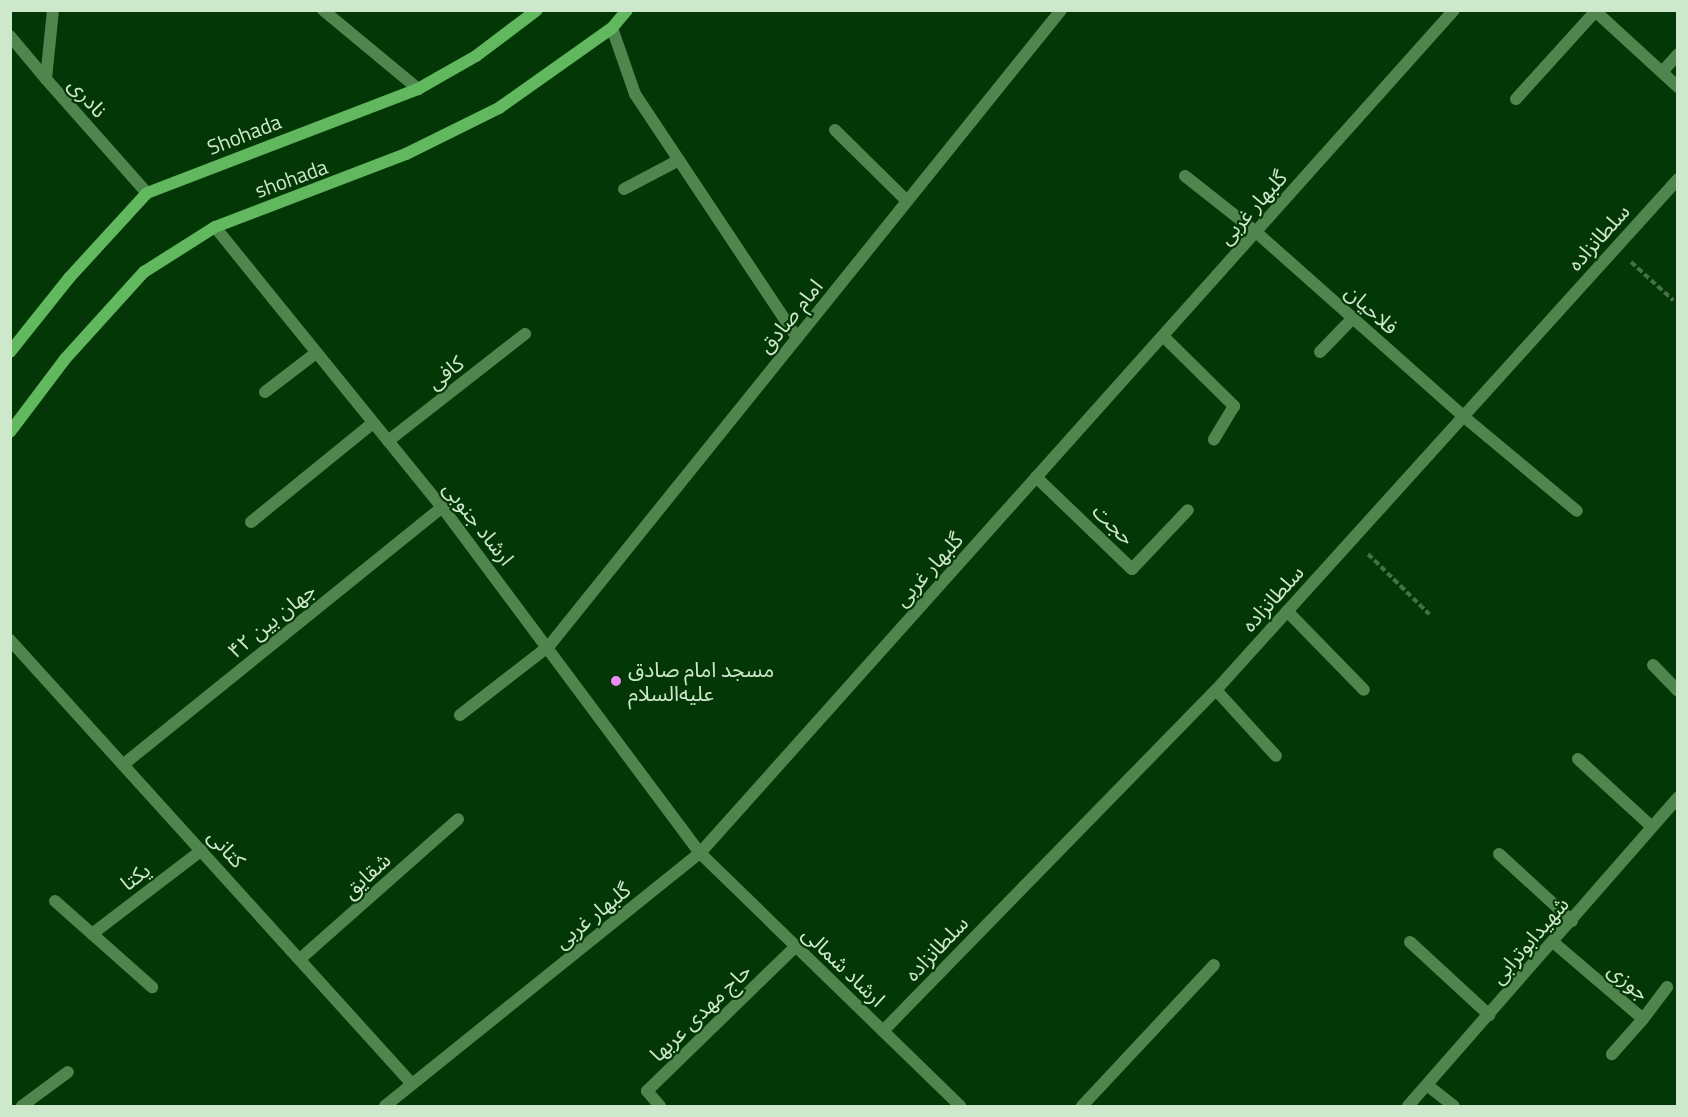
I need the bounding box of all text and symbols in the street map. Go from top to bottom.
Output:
street label: نادری [63,72,113,122]
street label: Shohada [203,108,285,160]
street label: shohada [251,153,331,203]
street label: گلبهار غربی [1212,165,1292,249]
street label: سلطانزاده [1562,199,1634,275]
street label: امام صادق [752,274,828,358]
street label: فلاحیان [1340,279,1404,339]
street label: کافی [422,350,468,394]
street label: ارشاد جنوبی [438,476,520,570]
street label: حجت [1088,498,1140,550]
street label: گلبهار غربی [888,527,968,611]
street label: سلطانزاده [1236,560,1308,636]
street label: جهان بین ۴۲ [222,577,320,663]
place label: مسجد امام صادق علیه‌السلام [628,656,774,706]
marker: مسجد امام صادق علیه‌السلام [609,674,623,688]
street label: کتانی [203,823,251,873]
street label: شقایق [337,847,395,903]
street label: یکتا [115,857,155,895]
street label: گلبهار غربی [549,877,635,953]
street label: شهیدابوترابی [1484,891,1574,989]
street label: سلطانزاده [899,910,973,986]
street label: ارشاد شمالی [798,920,890,1012]
street label: جوزی [1603,957,1655,1005]
street label: حاج مهدی عربها [644,958,756,1066]

